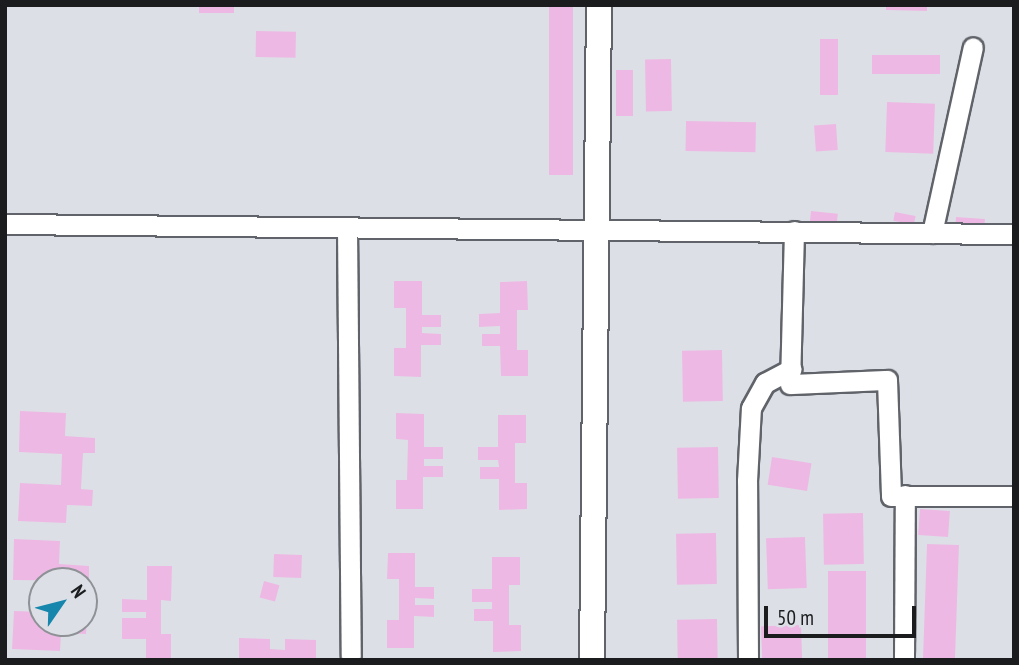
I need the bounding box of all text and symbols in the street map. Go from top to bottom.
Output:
north arrow [28,567,98,637]
text: N [66,580,91,602]
scale bar [767,592,919,636]
text: 50 m [777,604,814,631]

